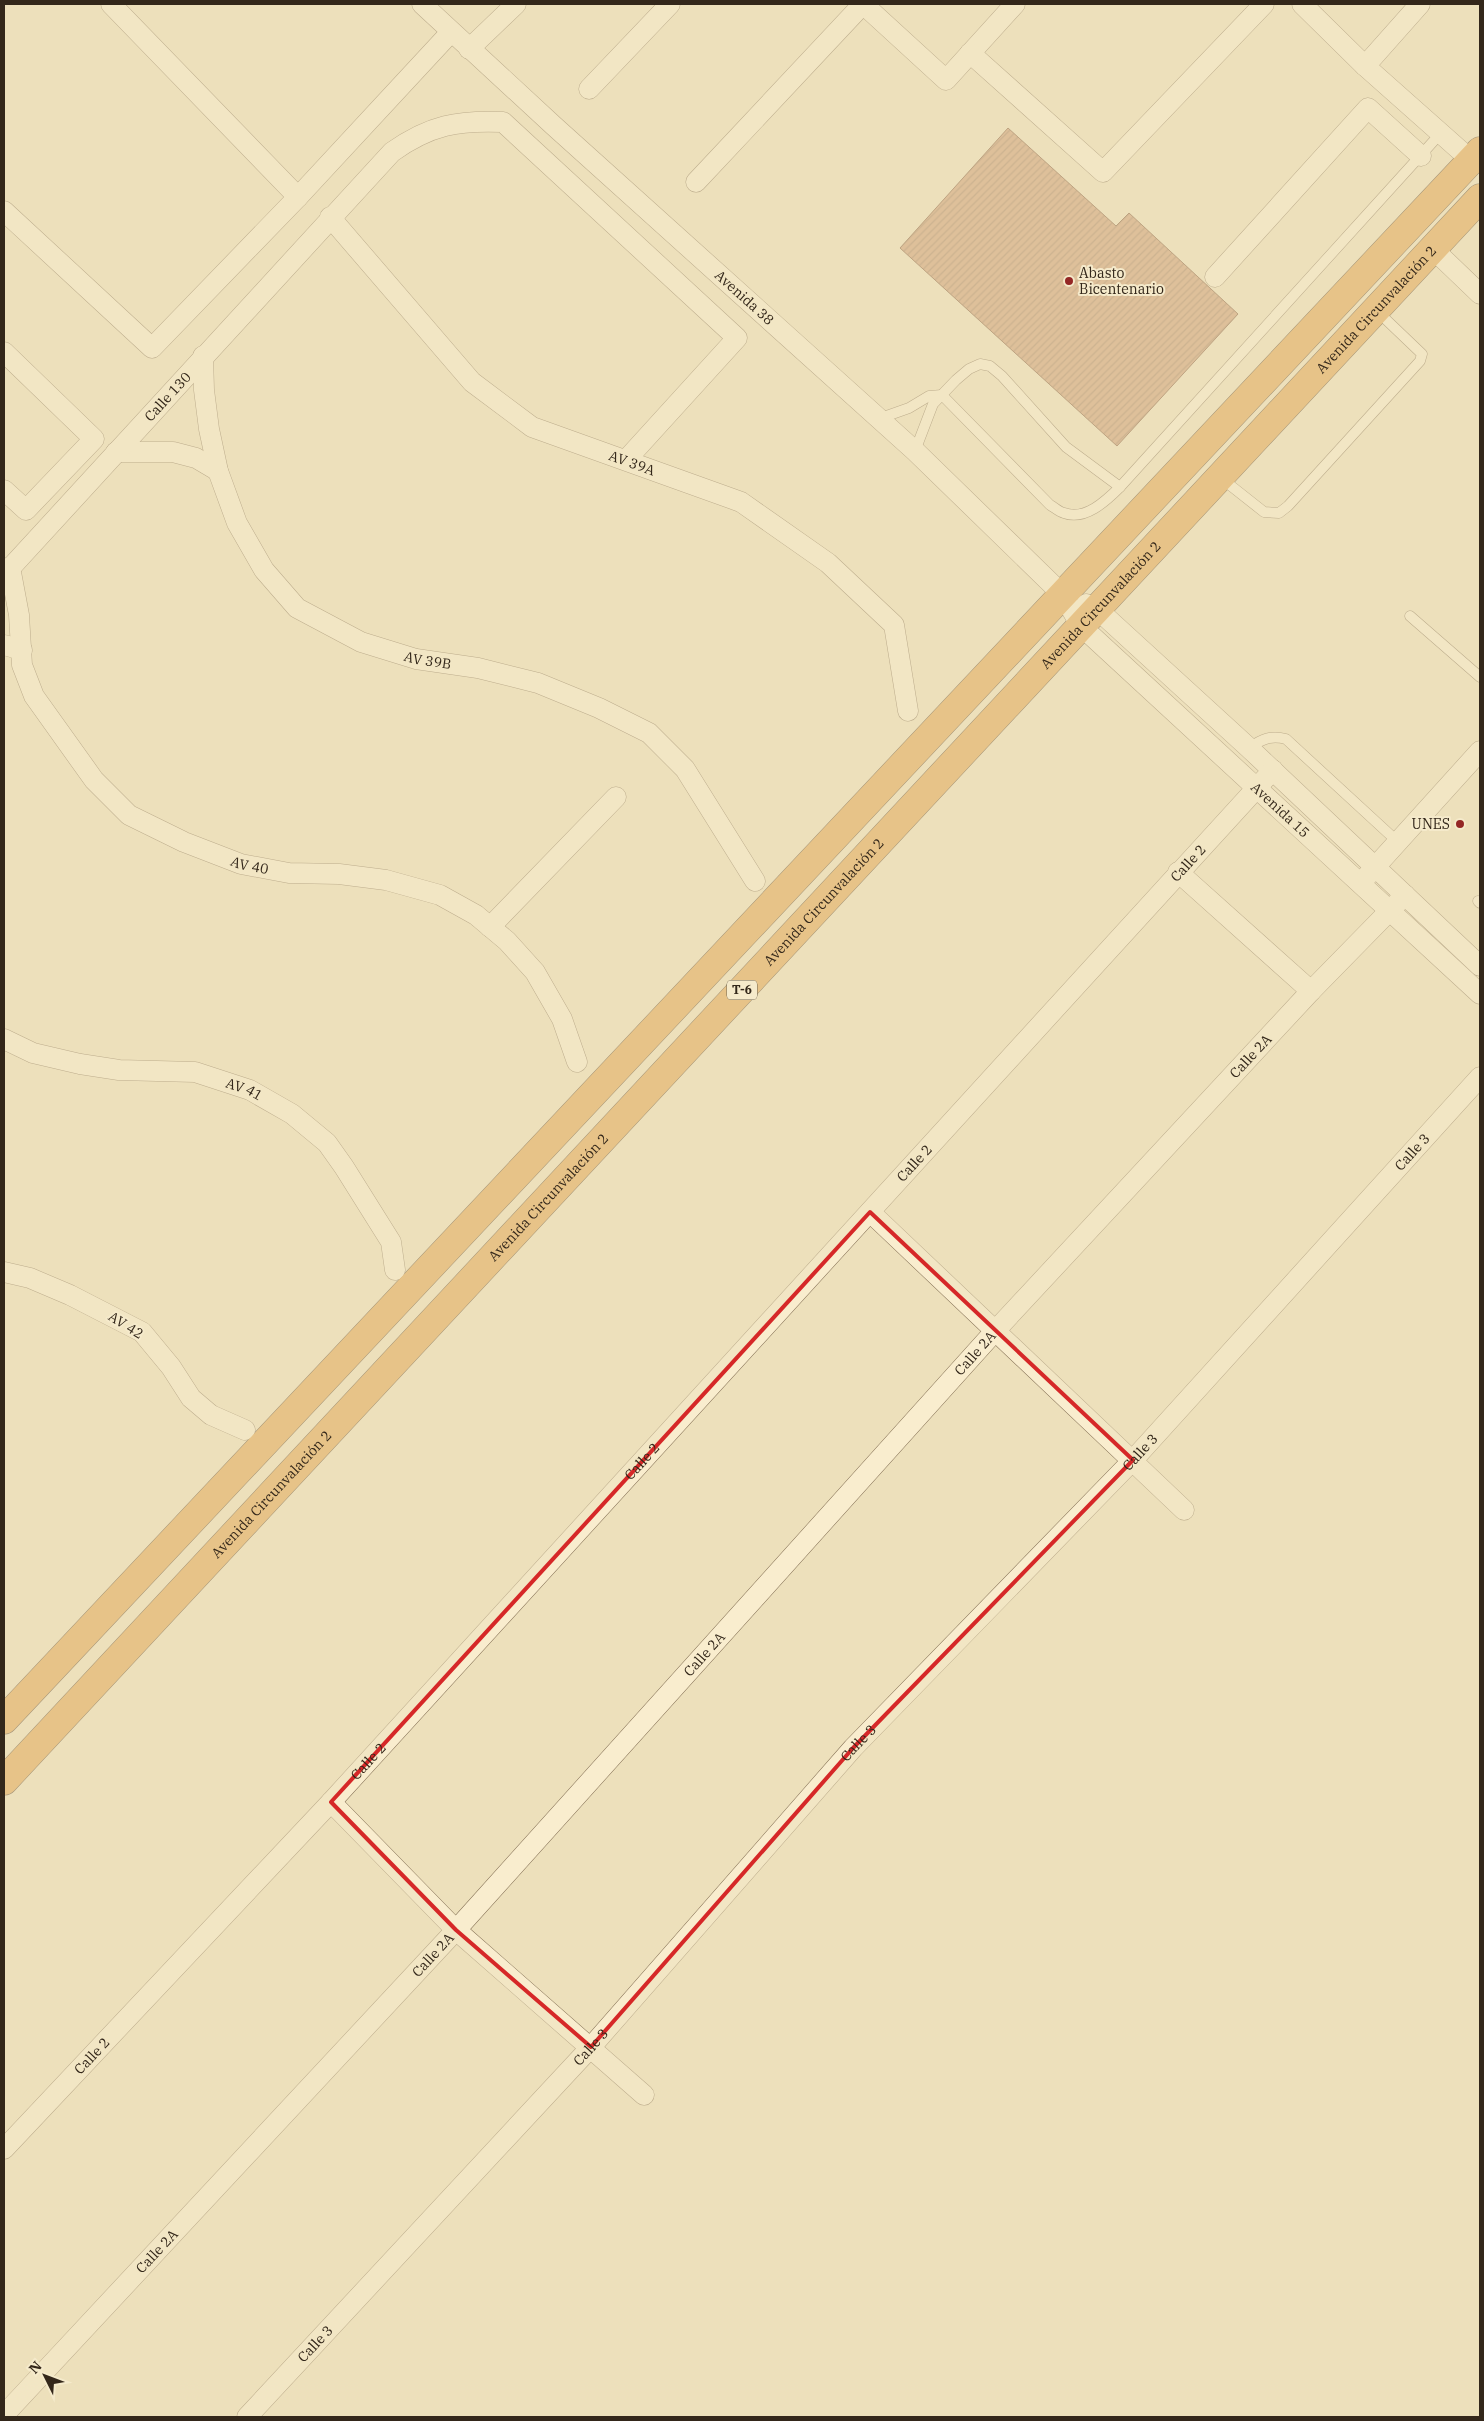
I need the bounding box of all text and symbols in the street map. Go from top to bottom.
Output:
street label: Avenida Circunvalación 2 [1312,242,1440,377]
place label: Abasto Bicentenario [1079,264,1164,298]
street label: Avenida 38 [711,266,778,329]
marker: Abasto Bicentenario [1063,275,1075,287]
street label: Calle 130 [140,368,195,425]
street label: AV 39A [606,446,658,480]
street label: Avenida Circunvalación 2 [1037,537,1165,673]
street label: AV 39B [402,647,453,673]
street label: Avenida 15 [1247,778,1314,841]
place label: UNES [1412,815,1450,833]
marker: UNES [1454,818,1466,830]
street label: Avenida Circunvalación 2 [760,834,888,970]
street label: Calle 2 [1166,841,1210,886]
street label: AV 40 [228,852,270,878]
road number: T-6 [727,980,757,1000]
street label: Calle 2A [1226,1030,1276,1082]
street label: AV 41 [223,1074,266,1104]
street label: Avenida Circunvalación 2 [484,1130,612,1265]
street label: Calle 3 [1391,1130,1434,1174]
street label: Calle 2 [893,1141,936,1185]
street label: AV 42 [105,1307,147,1343]
street label: Calle 2A [950,1327,1000,1379]
street label: Avenida Circunvalación 2 [207,1427,335,1562]
street label: Calle 3 [1119,1430,1162,1475]
street label: Calle 2 [620,1439,663,1484]
street label: Calle 2A [679,1628,729,1680]
street label: Calle 3 [836,1721,880,1765]
street label: Calle 2 [347,1739,390,1784]
street label: Calle 2A [408,1929,458,1981]
street label: Calle 3 [569,2025,612,2069]
street label: Calle 2 [70,2034,113,2078]
street label: Calle 2A [132,2225,182,2277]
street label: Calle 3 [293,2321,337,2366]
north arrow [20,2351,70,2401]
text: N [25,2357,46,2377]

